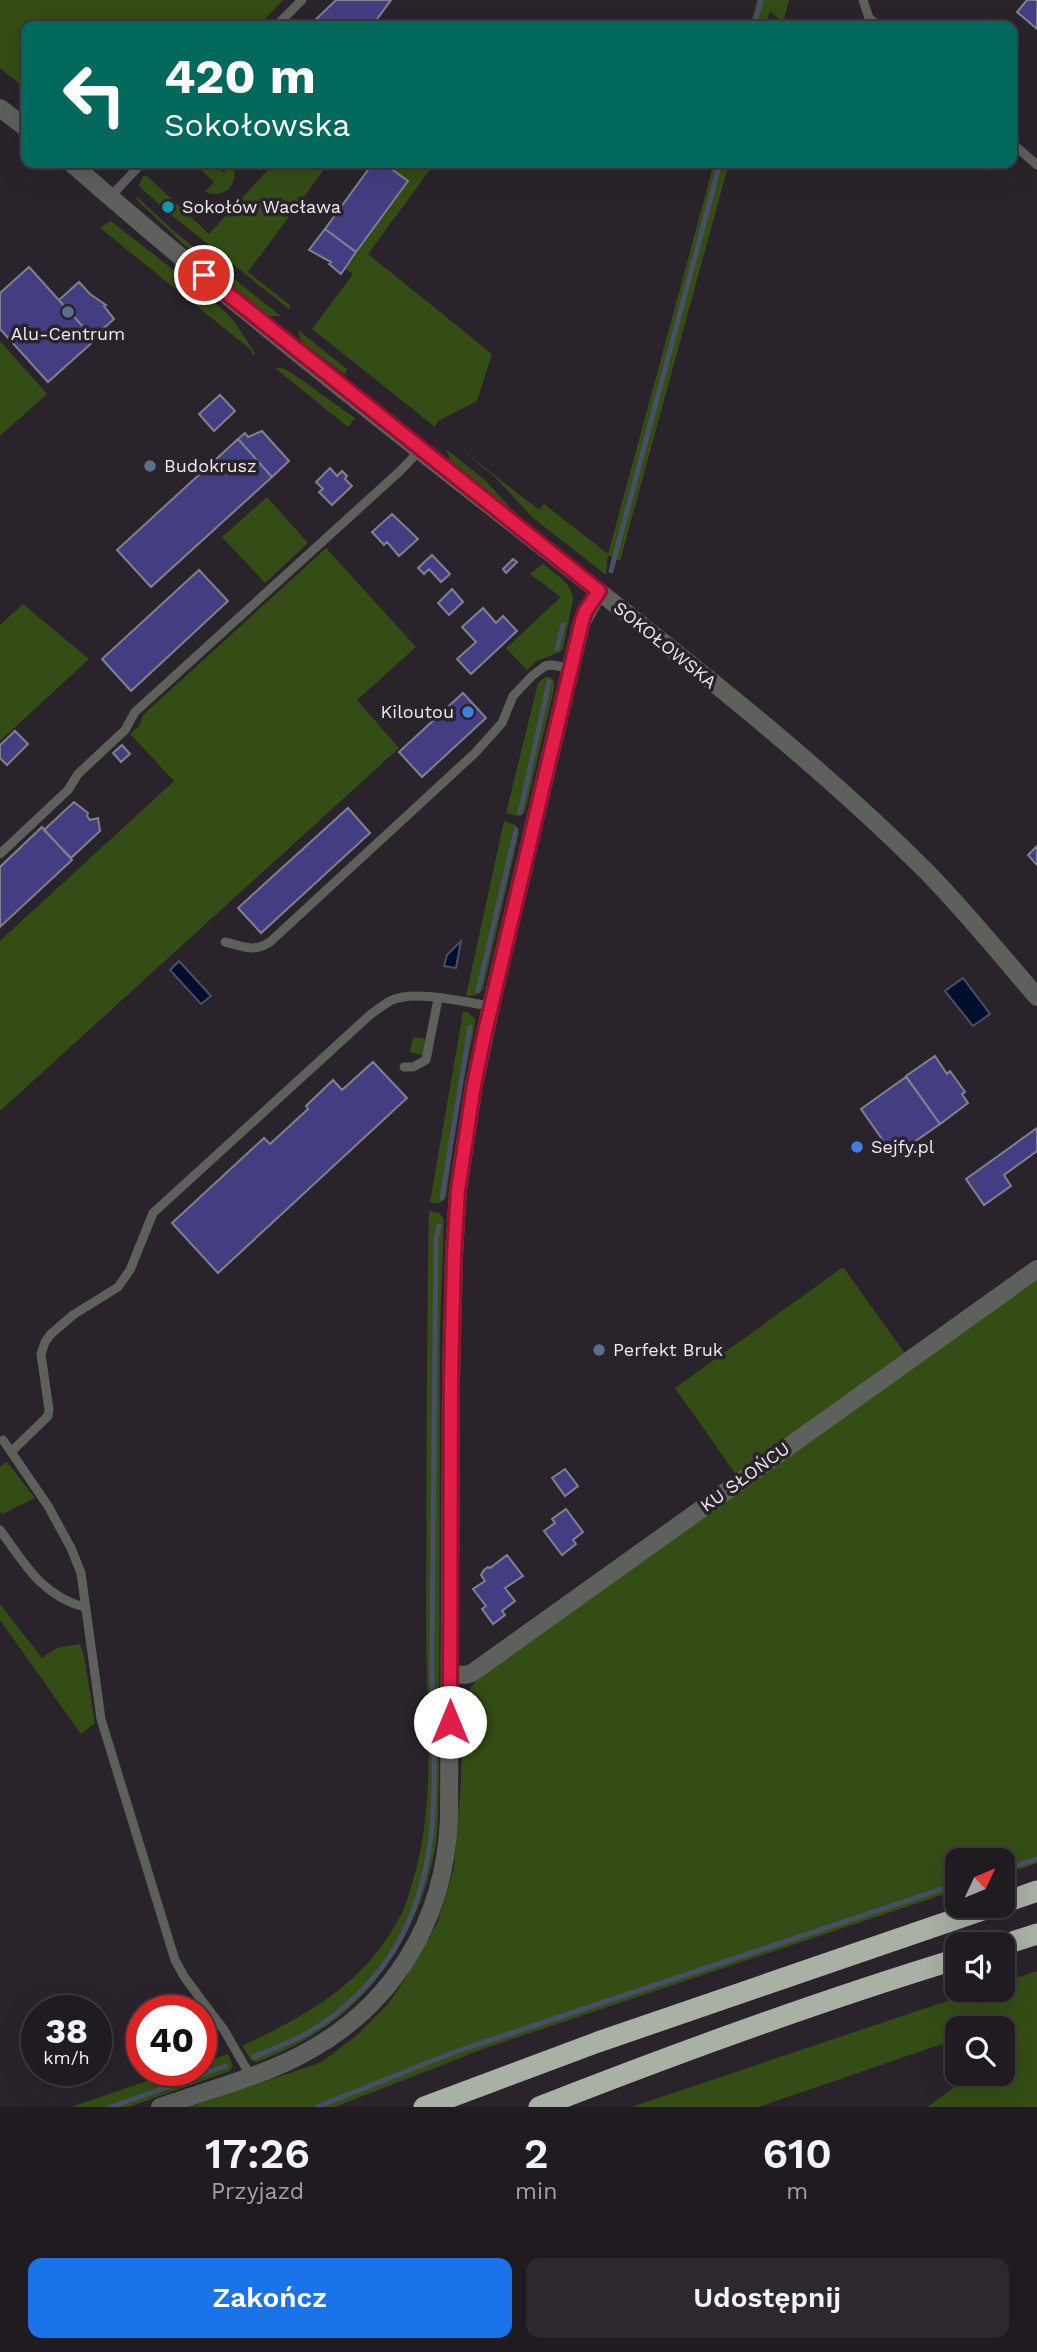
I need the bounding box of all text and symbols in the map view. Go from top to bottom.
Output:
text: 420 m [164,47,316,105]
icon: left [49,49,140,140]
text: Sokołowska [164,106,350,144]
place label: Sokołów Wacława [182,196,341,217]
marker: Sokołów Wacława [160,199,176,215]
pin [174,245,234,305]
icon: arrive [185,256,223,294]
marker: Alu-Centrum [60,304,76,320]
place label: Alu-Centrum [11,323,125,344]
place label: Budokrusz [164,455,257,476]
marker: Budokrusz [142,458,158,474]
street label: SOKOŁOWSKA [610,597,721,693]
place label: Kiloutou [381,701,454,722]
marker: Kiloutou [460,704,476,720]
place label: Sejfy.pl [871,1136,935,1157]
marker: Sejfy.pl [849,1139,865,1155]
place label: Perfekt Bruk [613,1339,723,1360]
marker: Perfekt Bruk [591,1342,607,1358]
street label: KU SŁOŃCU [696,1437,793,1516]
position arrow [413,1685,487,1759]
north arrow [945,1848,1015,1918]
map controls [945,1848,1015,2086]
button: sound [945,1932,1015,2002]
speed limit sign: 40 [126,1995,217,2086]
text: 38 [45,2010,88,2052]
button: search [945,2016,1015,2086]
text: km/h [43,2047,90,2068]
text: 17:26 [205,2129,310,2178]
text: 2 [524,2129,549,2178]
text: 610 [762,2129,832,2178]
text: Przyjazd [211,2178,304,2205]
text: min [515,2178,557,2205]
text: m [786,2178,808,2205]
button: Zakończ [28,2258,512,2338]
button: Udostępnij [526,2258,1009,2338]

